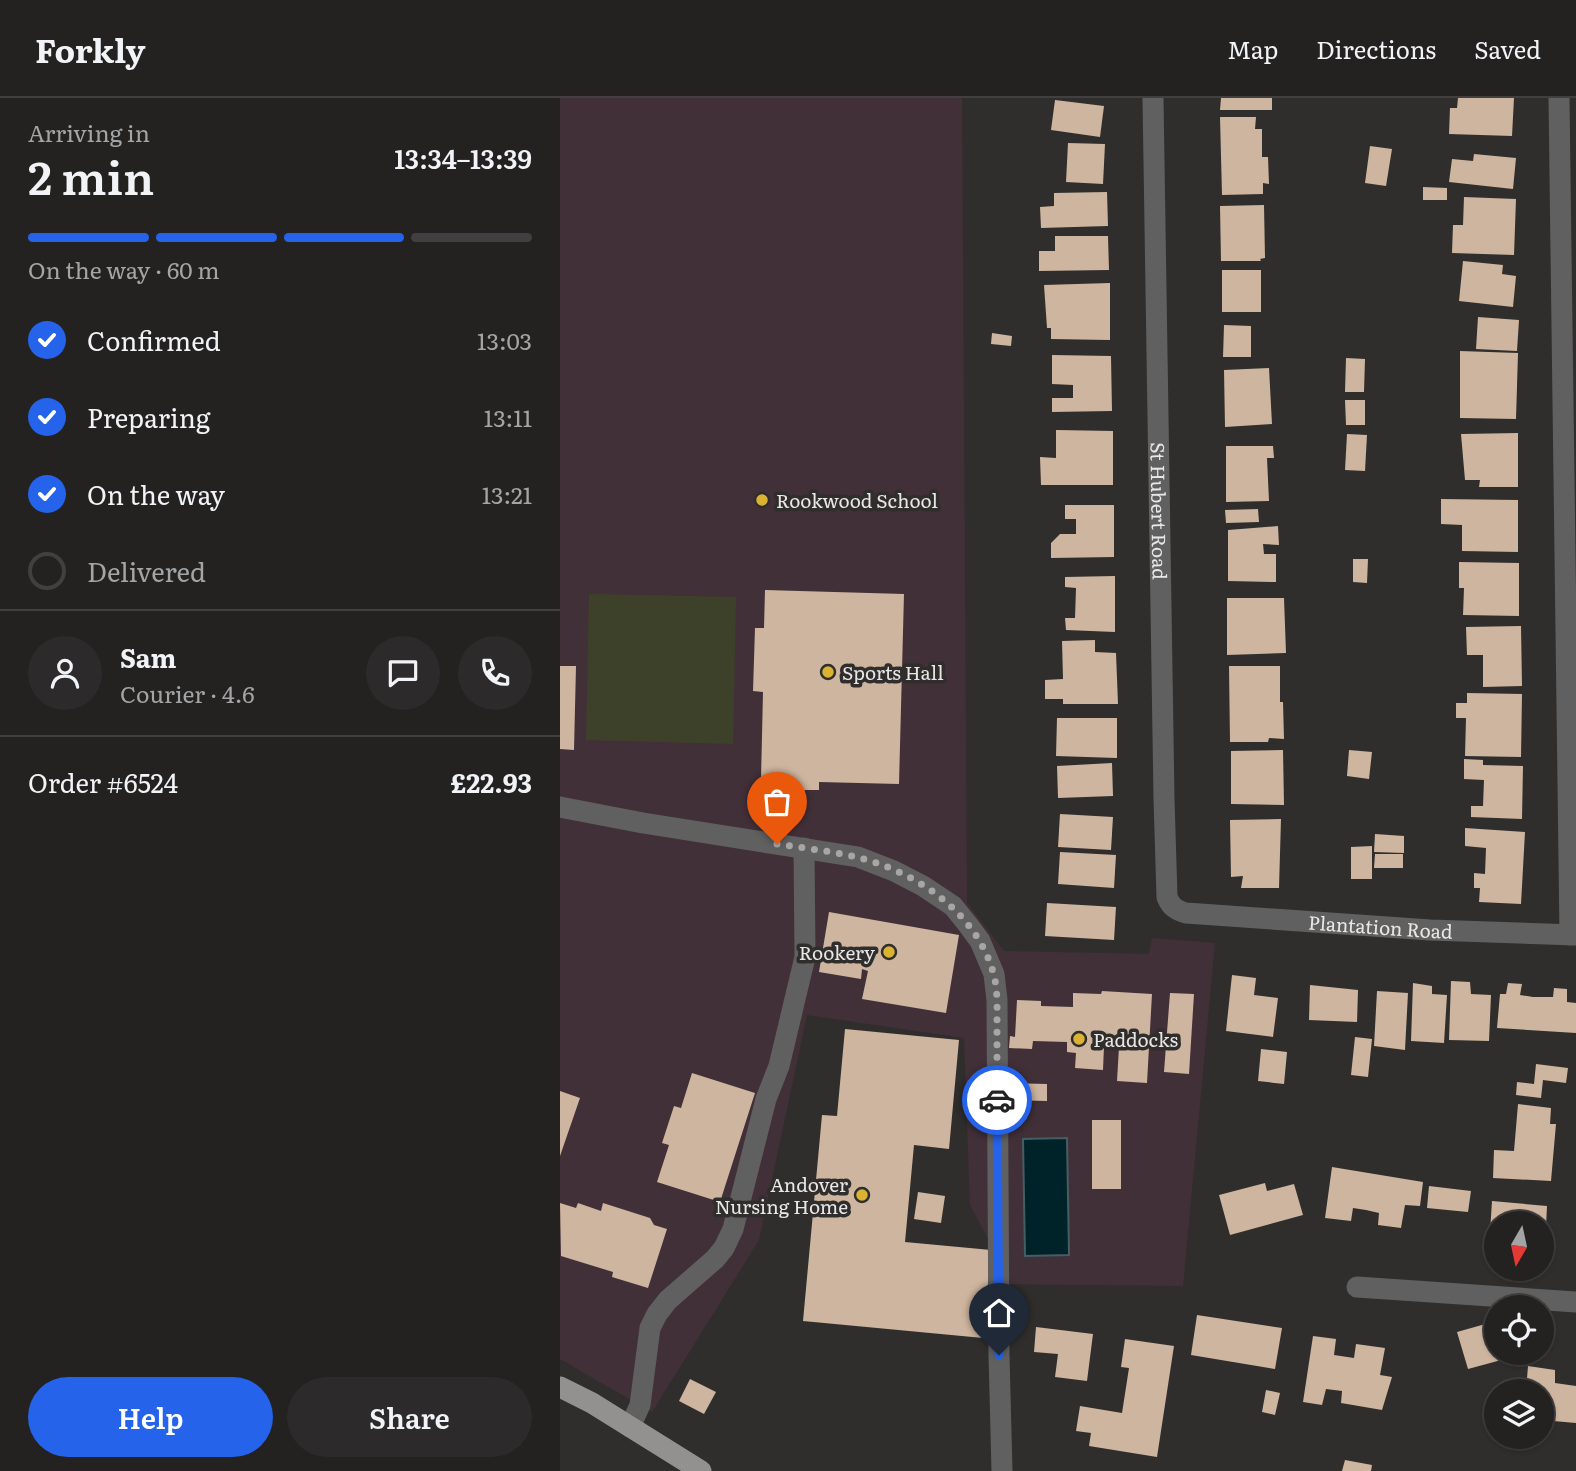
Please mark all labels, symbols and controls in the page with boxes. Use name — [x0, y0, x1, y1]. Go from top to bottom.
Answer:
text: Forkly — [35, 24, 145, 73]
text: Map — [1227, 31, 1278, 66]
text: Directions — [1316, 31, 1436, 66]
text: Saved — [1474, 31, 1541, 66]
text: Arriving in — [28, 115, 150, 149]
text: 13:34–13:39 — [394, 138, 532, 177]
text: 2 min — [28, 141, 154, 209]
text: On the way · 60 m — [28, 252, 220, 286]
text: Confirmed — [87, 320, 221, 359]
icon: check — [28, 321, 66, 359]
text: 13:03 — [477, 323, 532, 357]
text: Preparing — [87, 397, 210, 436]
icon: check — [28, 398, 66, 436]
text: 13:11 — [484, 400, 532, 434]
street label: St Hubert Road — [1144, 442, 1175, 580]
text: On the way — [87, 474, 225, 513]
icon: check — [28, 475, 66, 513]
text: 13:21 — [482, 477, 532, 511]
place label: Rookwood School — [776, 486, 938, 514]
marker: Rookwood School — [754, 492, 770, 508]
text: Delivered — [87, 551, 206, 590]
button: person — [28, 636, 102, 710]
button: chat — [366, 636, 440, 710]
button: phone — [458, 636, 532, 710]
text: Sam — [120, 637, 176, 676]
place label: Sports Hall — [842, 658, 944, 686]
marker: Sports Hall — [820, 664, 836, 680]
text: Courier · 4.6 — [120, 676, 255, 710]
text: Order #6524 — [28, 762, 178, 801]
text: £22.93 — [451, 762, 532, 801]
pin — [747, 772, 807, 844]
icon: bag — [758, 783, 796, 821]
street label: Plantation Road — [1307, 908, 1453, 945]
place label: Rookery — [799, 938, 875, 966]
marker: Rookery — [881, 944, 897, 960]
place label: Paddocks — [1093, 1025, 1178, 1053]
marker: Paddocks — [1071, 1031, 1087, 1047]
courier — [962, 1065, 1032, 1135]
icon: car — [978, 1081, 1016, 1119]
place label: Andover Nursing Home — [715, 1170, 848, 1220]
marker: Andover Nursing Home — [854, 1187, 870, 1203]
north arrow — [1484, 1211, 1554, 1281]
map controls — [1484, 1211, 1554, 1449]
pin — [969, 1283, 1029, 1355]
icon: home — [980, 1294, 1018, 1332]
button: locate — [1484, 1295, 1554, 1365]
button: Help — [28, 1377, 273, 1457]
button: Share — [287, 1377, 532, 1457]
button: layers — [1484, 1379, 1554, 1449]

